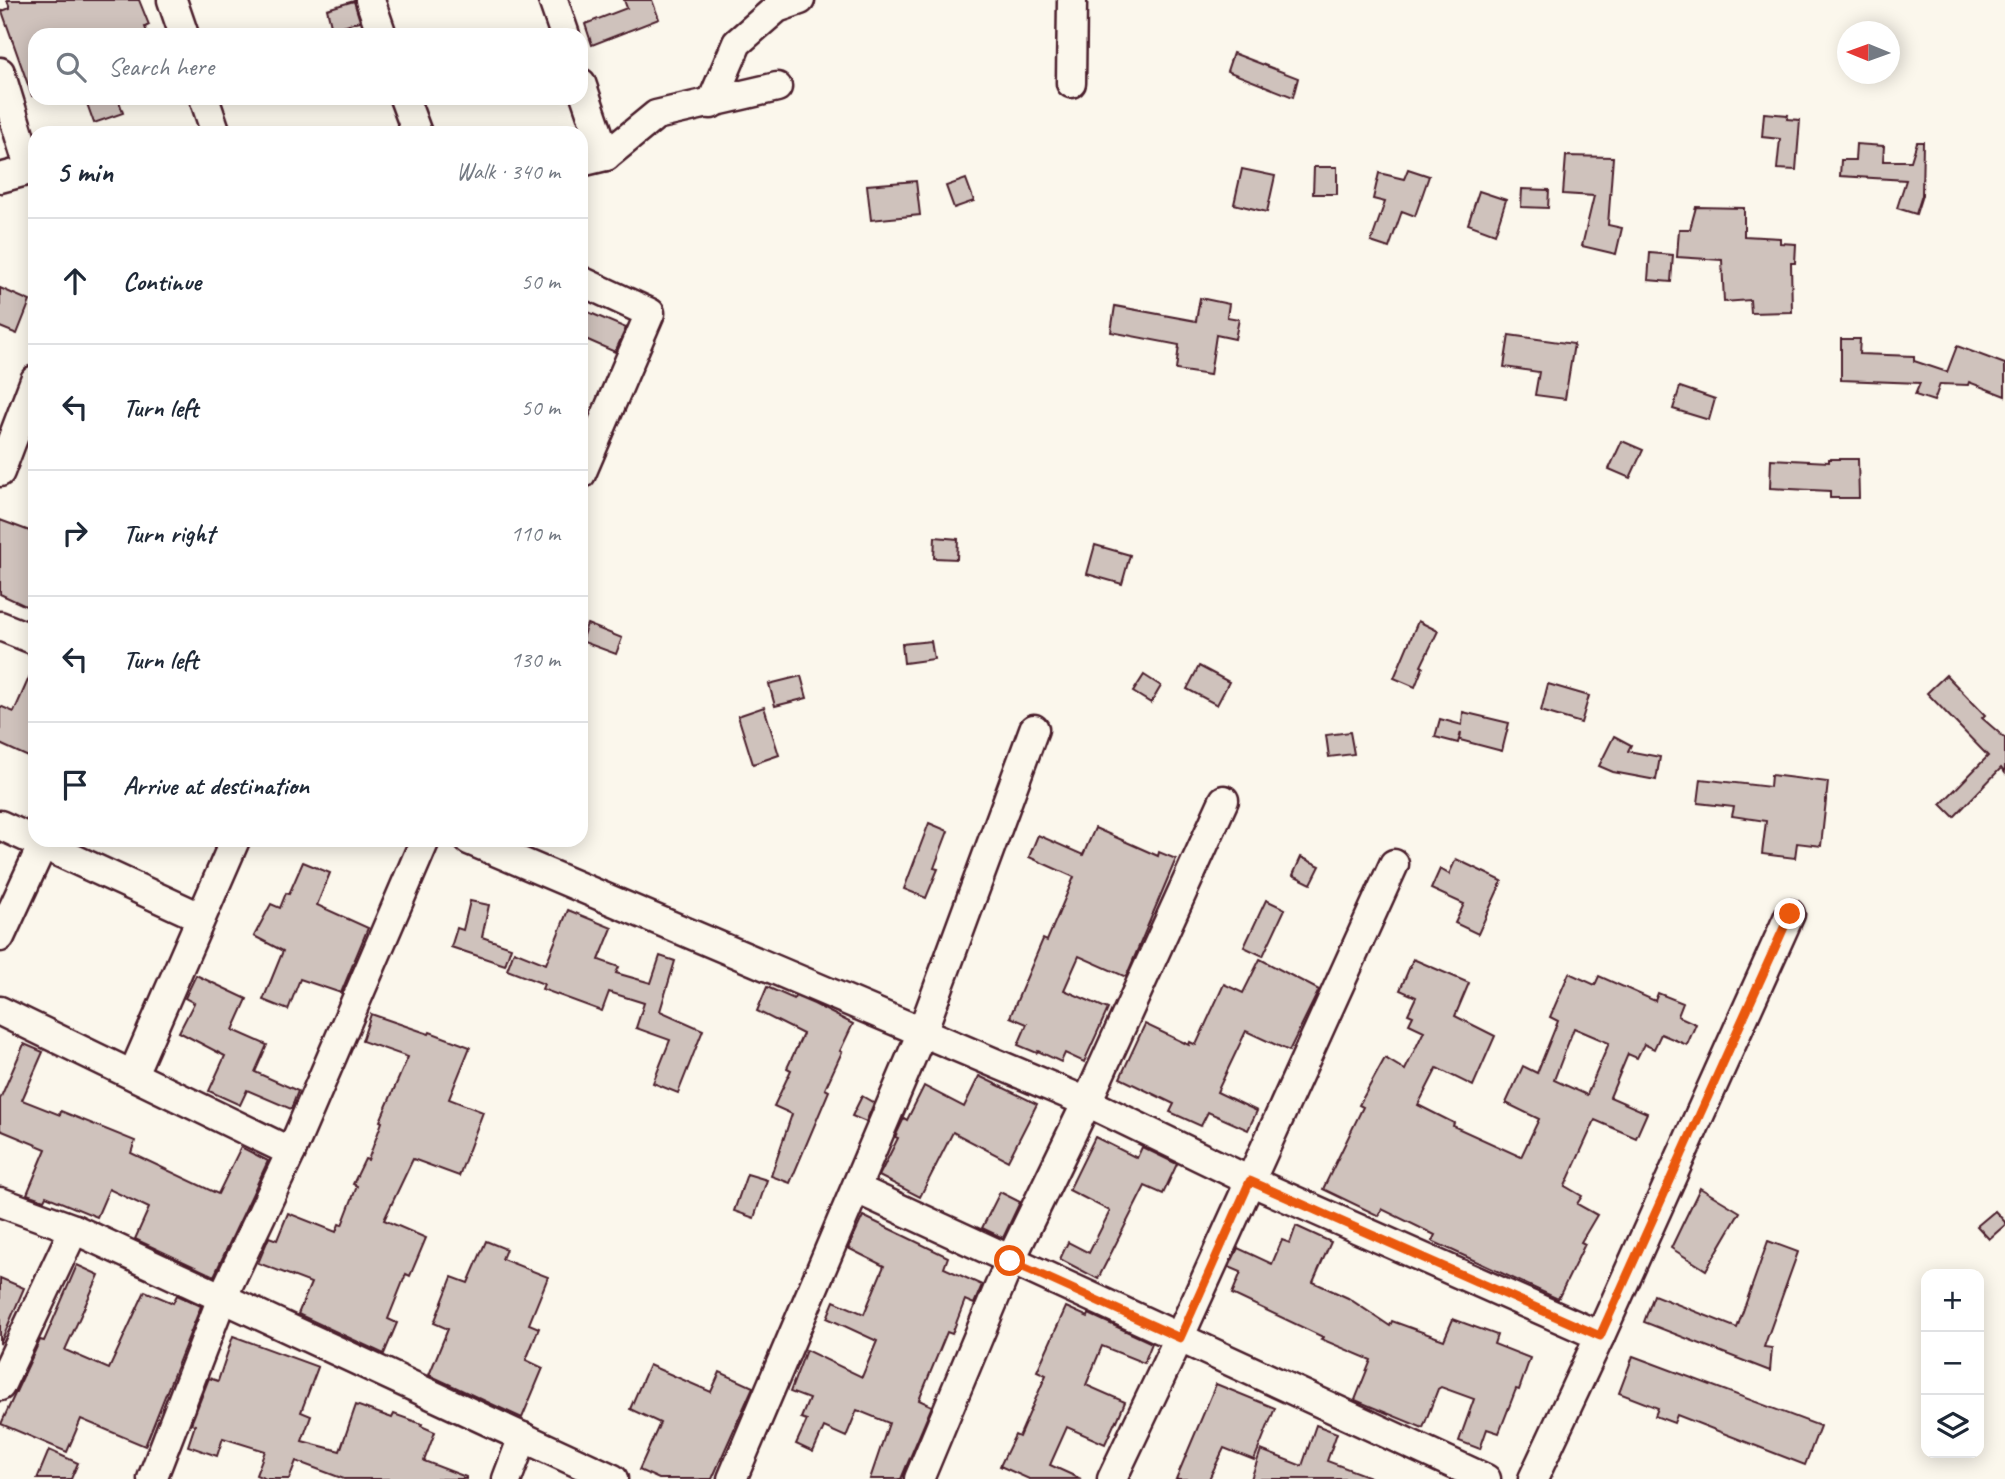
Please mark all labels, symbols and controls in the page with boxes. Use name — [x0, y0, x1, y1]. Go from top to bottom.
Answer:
north arrow — [1837, 21, 1900, 84]
search box — [28, 28, 588, 105]
icon: search — [52, 48, 90, 86]
text: Search here — [108, 50, 214, 83]
text: 5 min — [56, 153, 113, 191]
text: Walk · 340 m — [456, 157, 560, 186]
icon: ahead — [56, 262, 94, 300]
text: Continue — [123, 265, 201, 298]
text: 50 m — [521, 267, 560, 296]
icon: left — [56, 388, 94, 426]
text: Turn left — [123, 391, 198, 424]
text: 50 m — [521, 393, 560, 422]
icon: right — [56, 514, 94, 552]
text: Turn right — [123, 517, 214, 550]
text: 110 m — [511, 519, 560, 548]
icon: left — [56, 640, 94, 678]
text: Turn left — [123, 643, 198, 676]
text: 130 m — [511, 645, 560, 674]
icon: arrive — [56, 766, 94, 804]
text: Arrive at destination — [123, 769, 309, 802]
route end — [1774, 898, 1805, 929]
route start — [994, 1245, 1025, 1276]
map controls — [1921, 1269, 1984, 1458]
button: + — [1921, 1269, 1984, 1332]
button: − — [1921, 1332, 1984, 1395]
button: layers — [1921, 1395, 1984, 1458]

